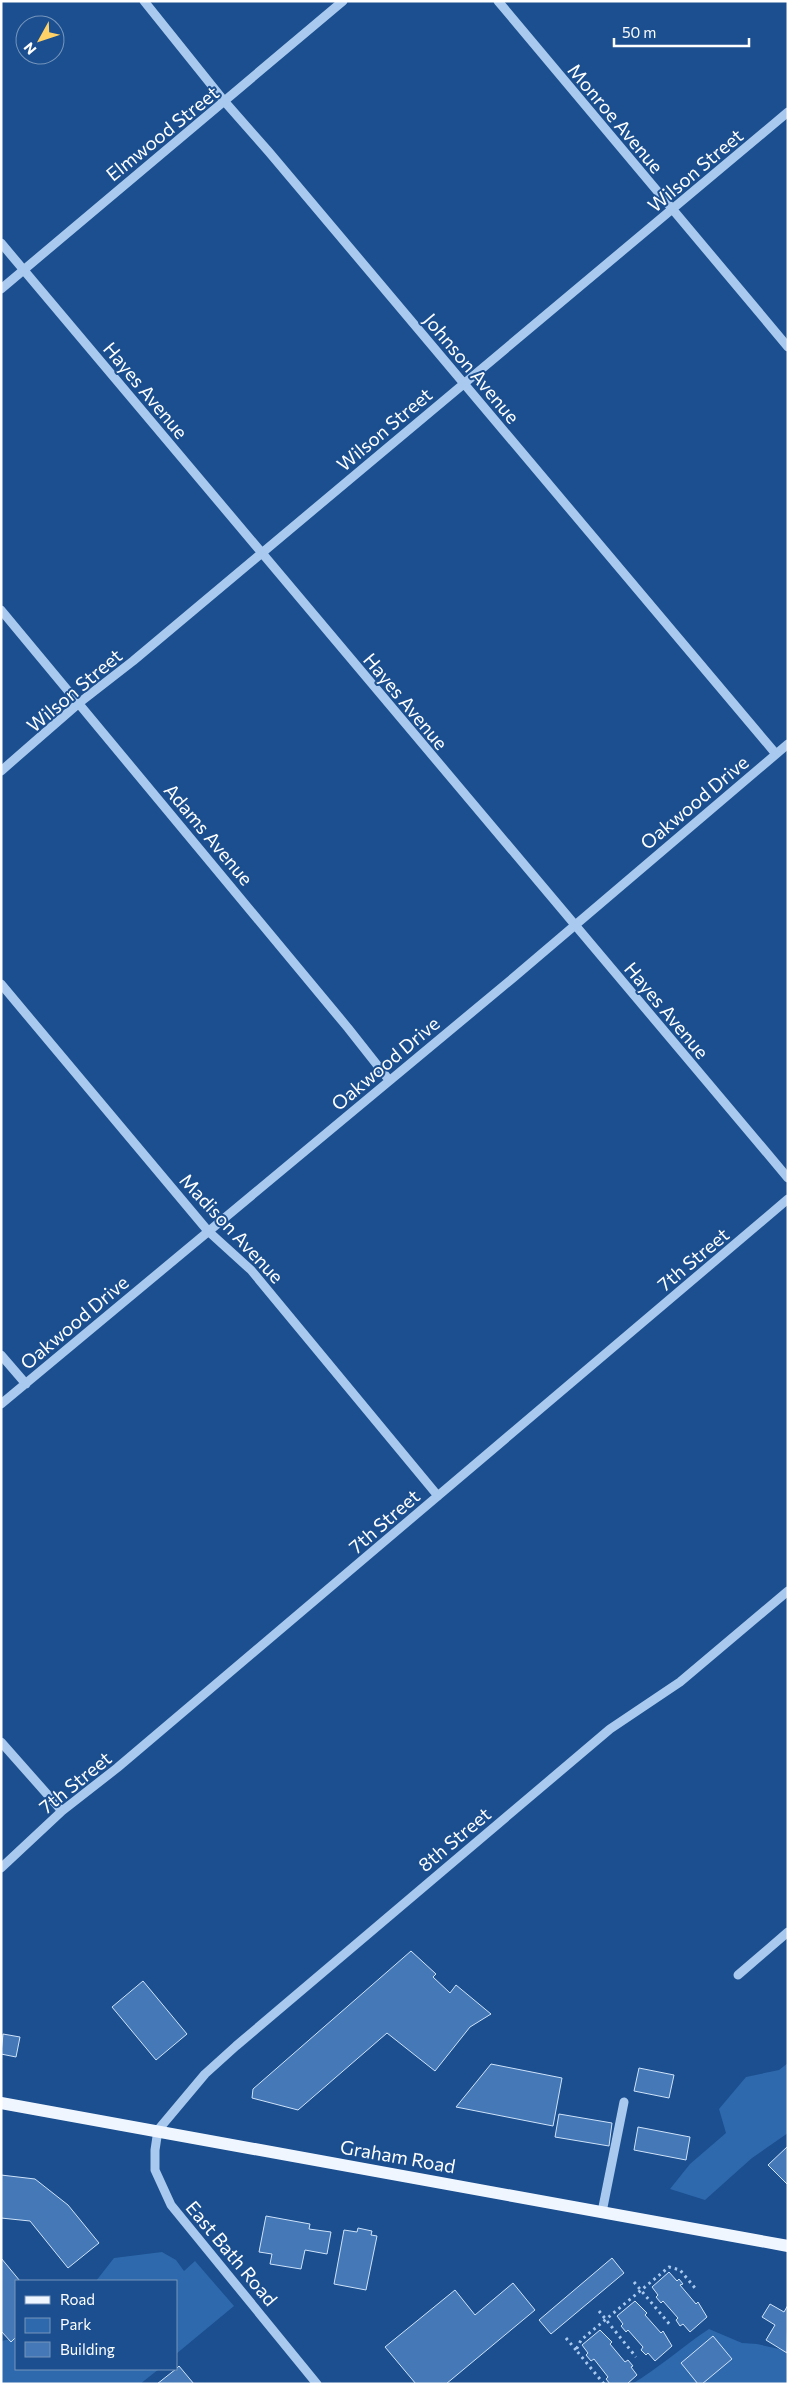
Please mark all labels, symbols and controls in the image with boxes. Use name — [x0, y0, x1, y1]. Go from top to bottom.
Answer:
north arrow — [15, 15, 65, 65]
scale bar — [614, 15, 749, 47]
text: 50 m — [622, 23, 656, 41]
text: N — [20, 39, 40, 58]
street label: Monroe Avenue — [563, 59, 669, 177]
street label: Elmwood Street — [101, 80, 223, 185]
street label: Wilson Street — [643, 123, 747, 217]
street label: Johnson Avenue — [419, 308, 525, 428]
street label: Hayes Avenue — [99, 337, 193, 443]
street label: Wilson Street — [332, 382, 436, 476]
street label: Wilson Street — [22, 643, 126, 737]
street label: Hayes Avenue — [359, 648, 453, 754]
street label: Oakwood Drive — [635, 750, 753, 854]
street label: Adams Avenue — [160, 778, 258, 890]
street label: Hayes Avenue — [620, 957, 714, 1063]
street label: Oakwood Drive — [326, 1011, 444, 1115]
street label: Madison Avenue — [175, 1168, 289, 1288]
street label: 7th Street — [653, 1222, 734, 1295]
street label: Oakwood Drive — [15, 1270, 133, 1374]
street label: 7th Street — [344, 1484, 424, 1558]
street label: 7th Street — [34, 1746, 116, 1818]
street label: 8th Street — [413, 1802, 495, 1876]
street label: Graham Road — [339, 2135, 457, 2177]
street label: East Bath Road — [181, 2196, 283, 2310]
legend — [15, 2280, 178, 2370]
text: Road — [60, 2290, 95, 2308]
text: Park — [60, 2315, 91, 2333]
text: Building — [60, 2340, 115, 2358]

